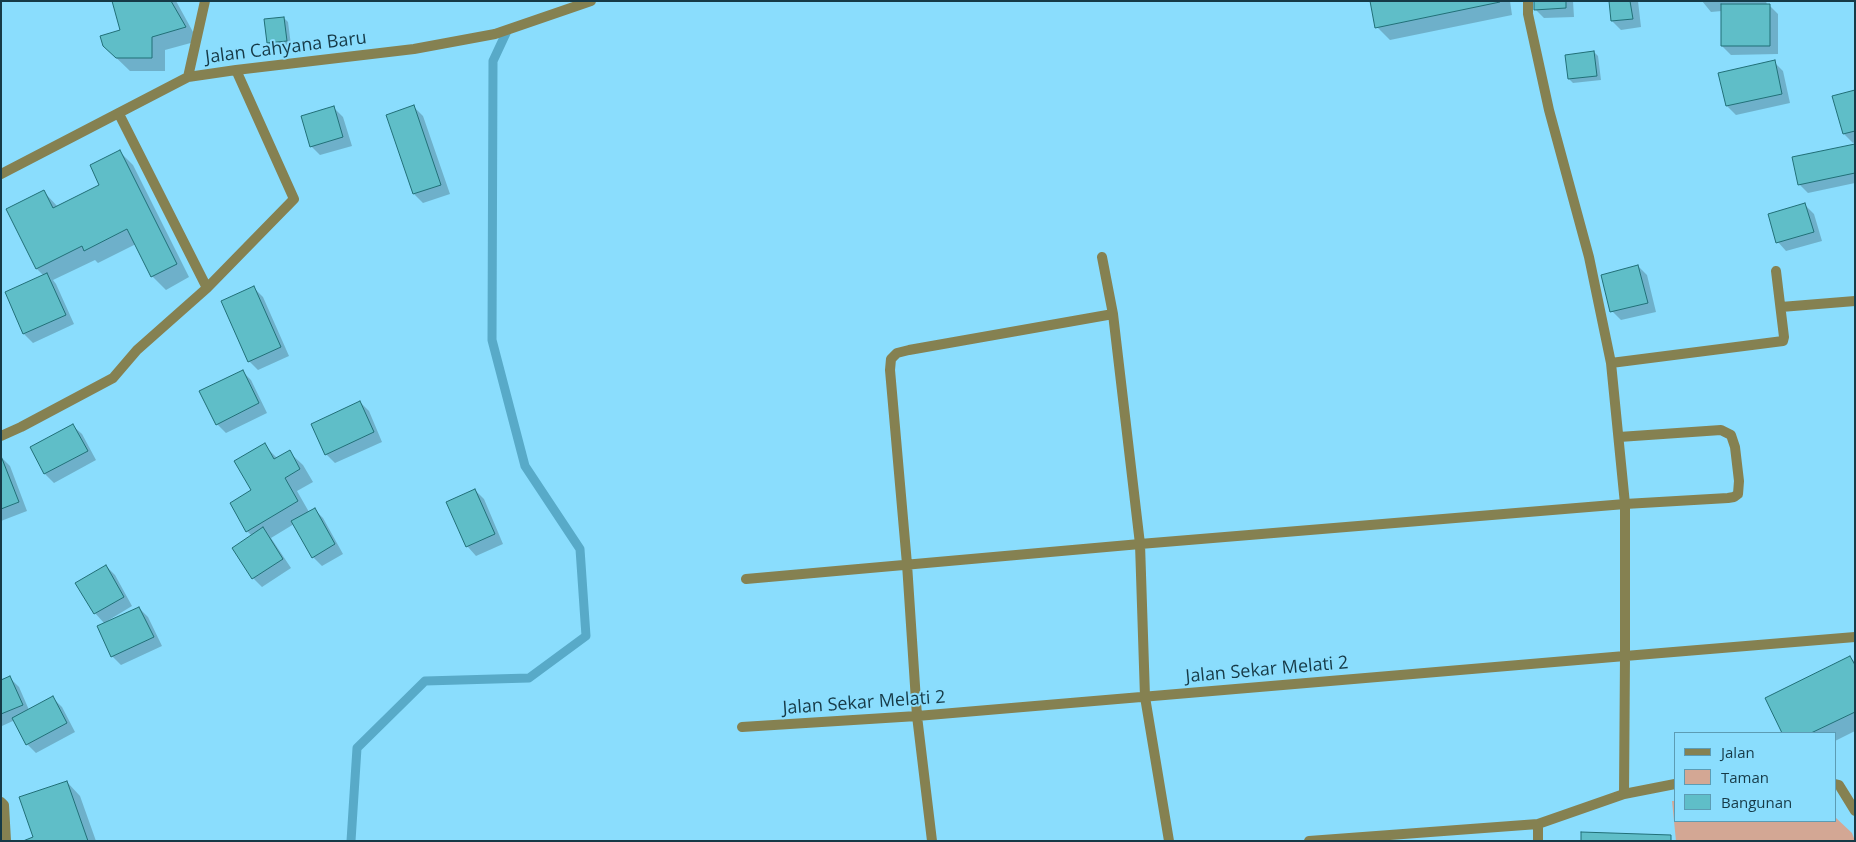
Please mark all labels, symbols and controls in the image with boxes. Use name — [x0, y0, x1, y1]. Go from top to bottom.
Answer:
street label: Jalan Cahyana Baru — [204, 27, 368, 69]
street label: Jalan Sekar Melati 2 — [1185, 652, 1349, 688]
street label: Jalan Sekar Melati 2 — [782, 687, 946, 719]
legend — [1674, 732, 1836, 822]
text: Jalan — [1721, 742, 1755, 762]
text: Taman — [1721, 767, 1769, 787]
text: Bangunan — [1721, 792, 1792, 812]

